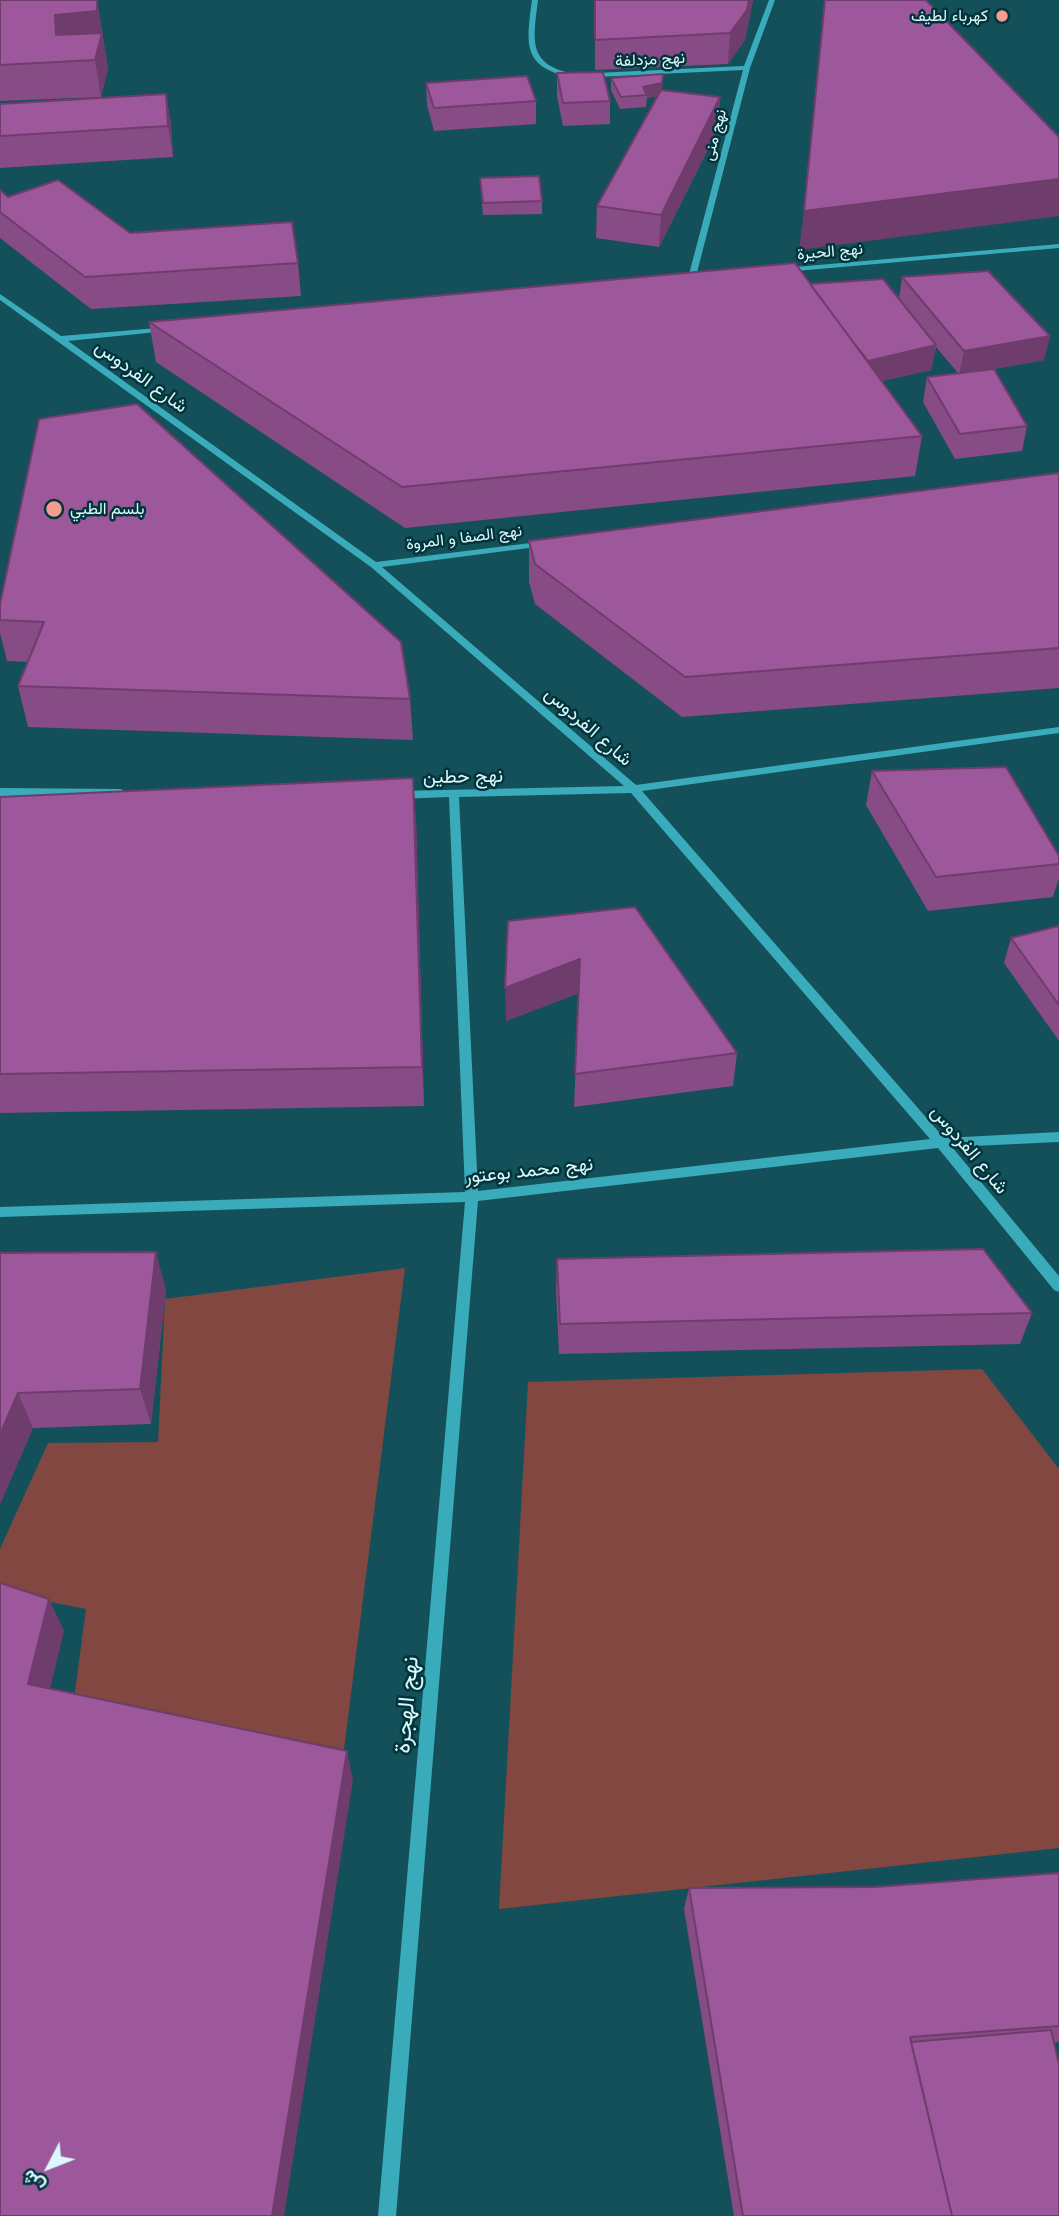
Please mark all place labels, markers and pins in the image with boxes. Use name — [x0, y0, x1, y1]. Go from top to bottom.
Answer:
place label: كهرباء لطيف — [911, 6, 988, 26]
marker: كهرباء لطيف — [994, 8, 1010, 24]
marker: بلسم الطبي — [44, 499, 64, 519]
place label: بلسم الطبي — [70, 499, 145, 519]

